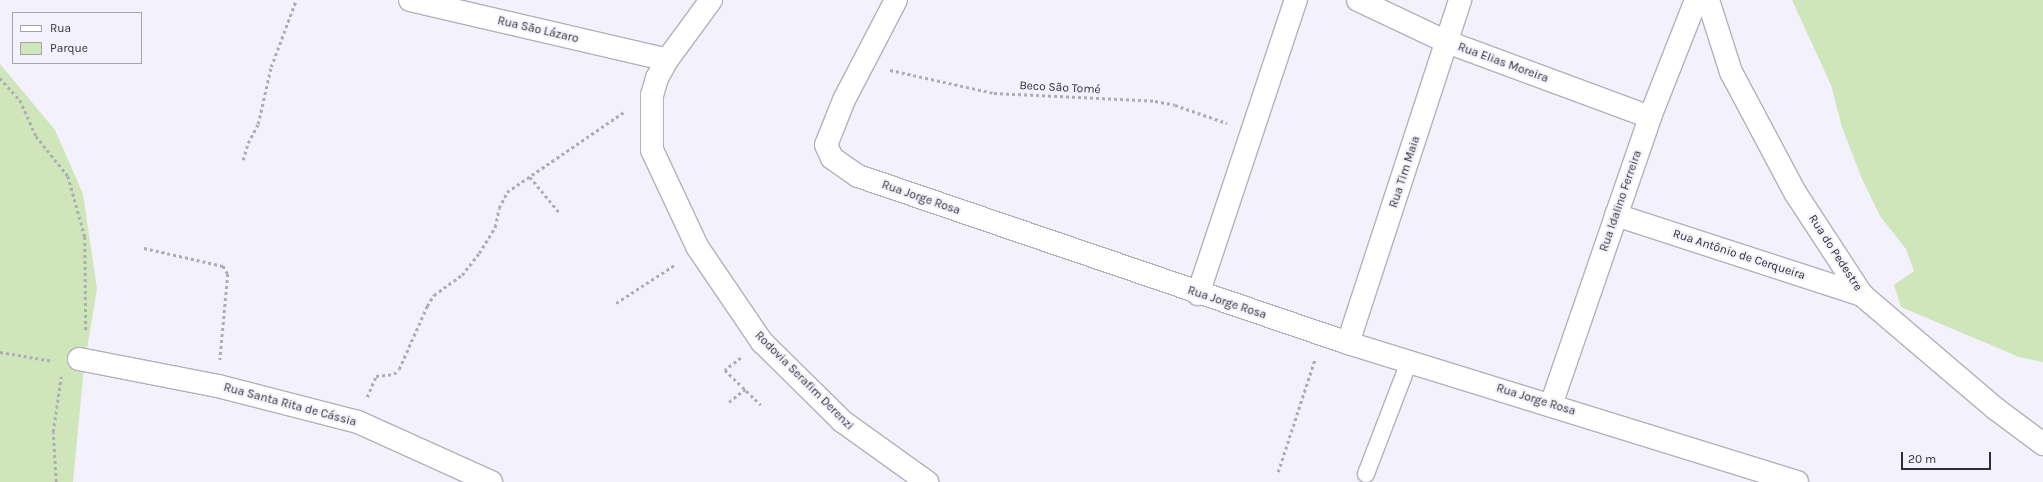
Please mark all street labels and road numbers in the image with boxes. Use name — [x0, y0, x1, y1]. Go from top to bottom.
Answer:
street label: Rua São Lázaro — [496, 14, 580, 46]
street label: Rua Elias Moreira — [1456, 40, 1550, 86]
street label: Beco São Tomé — [1019, 79, 1101, 97]
street label: Rua Tim Maia — [1387, 134, 1423, 210]
street label: Rua Idalino Ferreira — [1597, 148, 1645, 254]
street label: Rua Jorge Rosa — [880, 178, 962, 218]
street label: Rua do Pedestre — [1805, 212, 1865, 294]
street label: Rua Antônio de Cerqueira — [1671, 227, 1807, 283]
street label: Rua Jorge Rosa — [1186, 283, 1268, 323]
street label: Rodovia Serafim Derenzi — [752, 329, 856, 433]
street label: Rua Santa Rita de Cássia — [222, 380, 358, 430]
street label: Rua Jorge Rosa — [1495, 381, 1577, 419]

